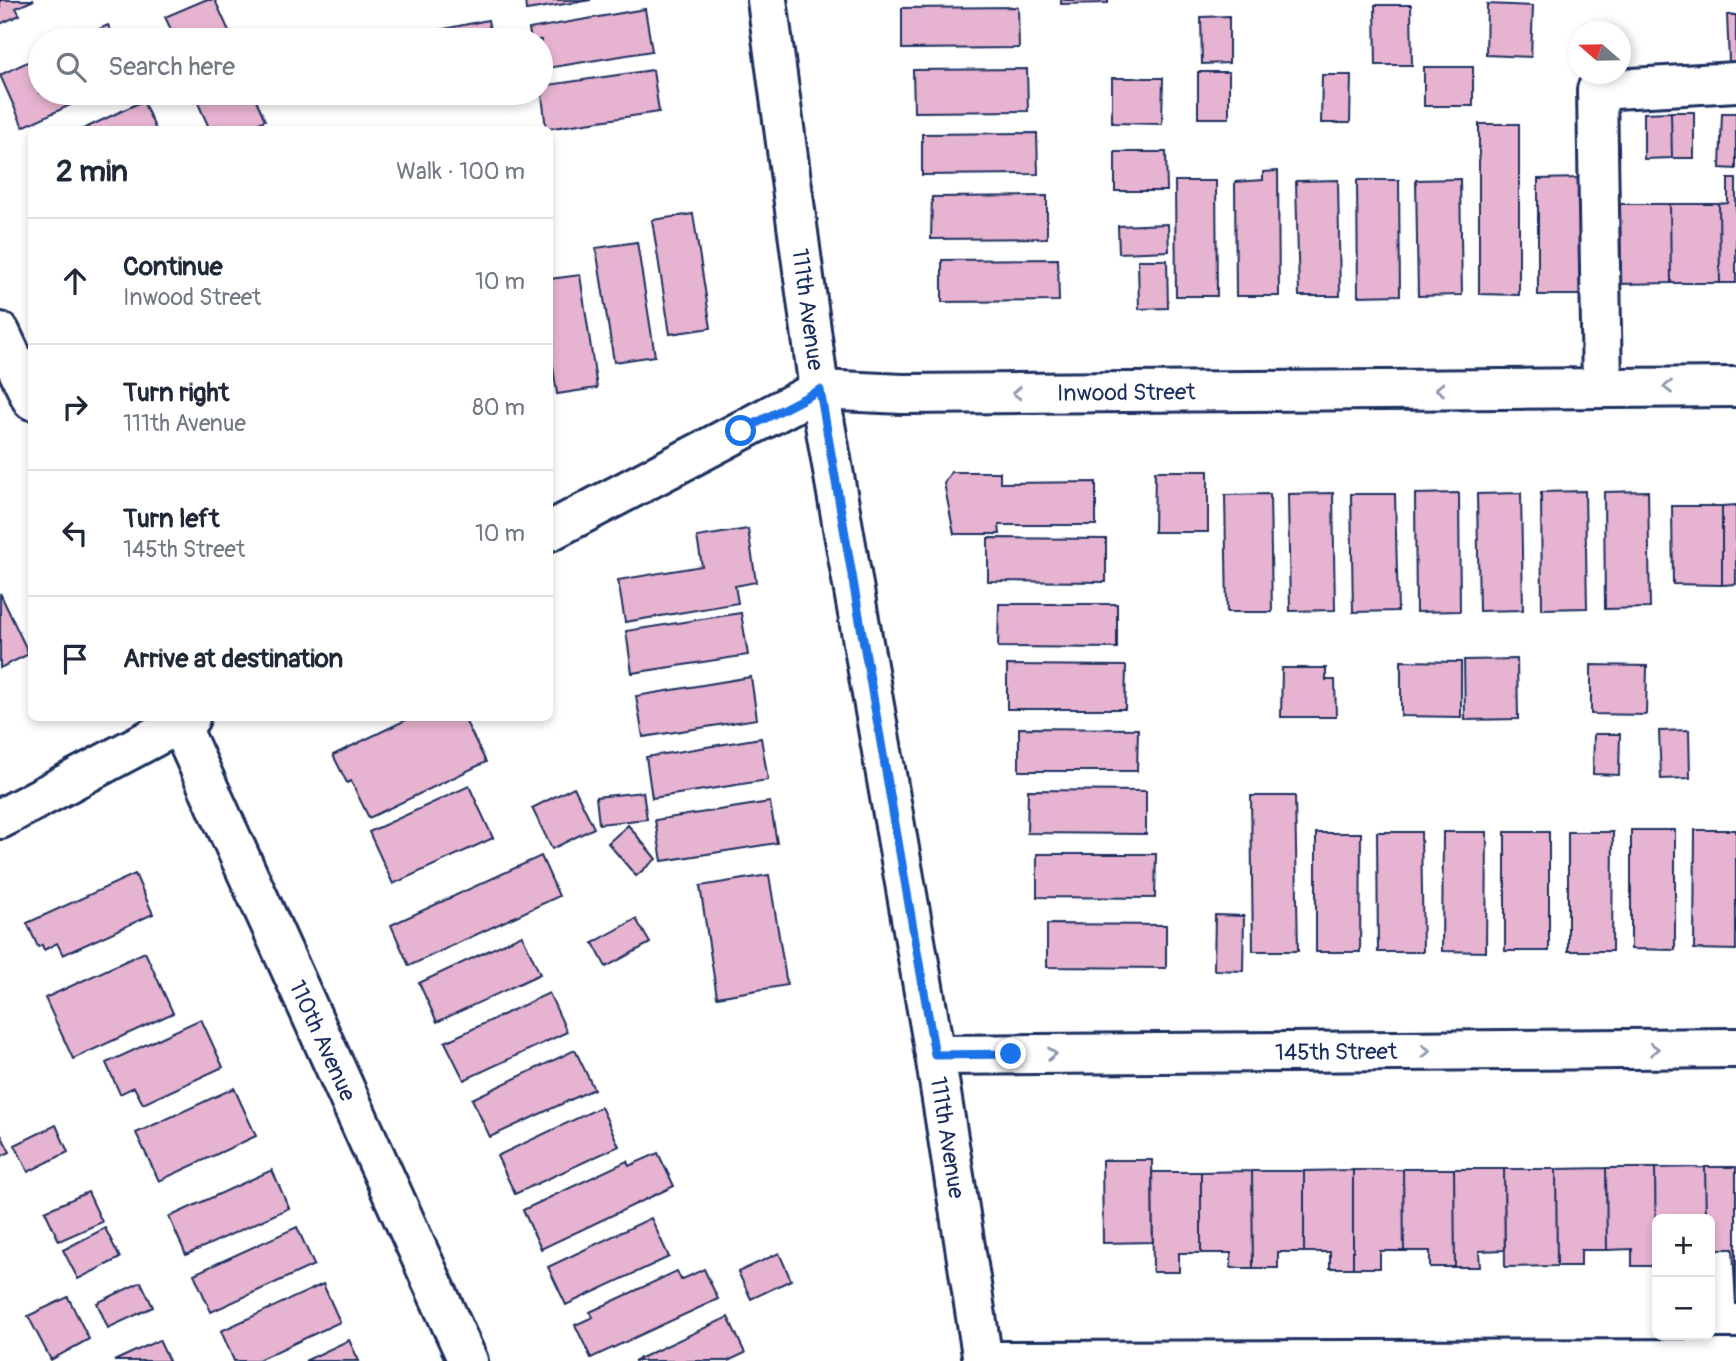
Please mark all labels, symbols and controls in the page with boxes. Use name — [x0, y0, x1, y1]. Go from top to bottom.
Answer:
north arrow — [1568, 21, 1631, 84]
search box — [28, 28, 553, 105]
icon: search — [52, 48, 90, 86]
text: Search here — [108, 51, 235, 83]
text: 2 min — [56, 153, 128, 190]
text: Walk · 100 m — [396, 157, 525, 186]
street label: 111th Avenue — [786, 246, 831, 373]
text: Continue — [123, 251, 223, 283]
icon: ahead — [56, 262, 94, 300]
text: 10 m — [475, 267, 525, 296]
text: Inwood Street — [123, 283, 261, 312]
text: Turn right — [123, 377, 229, 409]
street label: Inwood Street — [1057, 377, 1196, 407]
one-way arrow — [1662, 379, 1673, 395]
one-way arrow — [1435, 381, 1445, 397]
one-way arrow — [1011, 385, 1022, 401]
icon: right — [56, 388, 94, 426]
text: 80 m — [472, 393, 525, 422]
text: 111th Avenue — [123, 409, 246, 438]
route start — [725, 415, 756, 446]
text: Turn left — [123, 503, 219, 535]
icon: left — [56, 514, 94, 552]
text: 10 m — [475, 519, 525, 548]
text: 145th Street — [123, 535, 245, 564]
icon: arrive — [56, 640, 94, 678]
text: Arrive at destination — [123, 643, 343, 675]
street label: 110th Avenue — [283, 976, 363, 1106]
street label: 145th Street — [1275, 1036, 1398, 1067]
route end — [995, 1038, 1026, 1069]
one-way arrow — [1649, 1041, 1660, 1056]
one-way arrow — [1421, 1043, 1432, 1058]
one-way arrow — [1047, 1046, 1058, 1062]
street label: 111th Avenue — [924, 1075, 972, 1201]
map controls — [1652, 1214, 1715, 1340]
button: + — [1652, 1214, 1715, 1277]
button: − — [1652, 1277, 1715, 1340]

